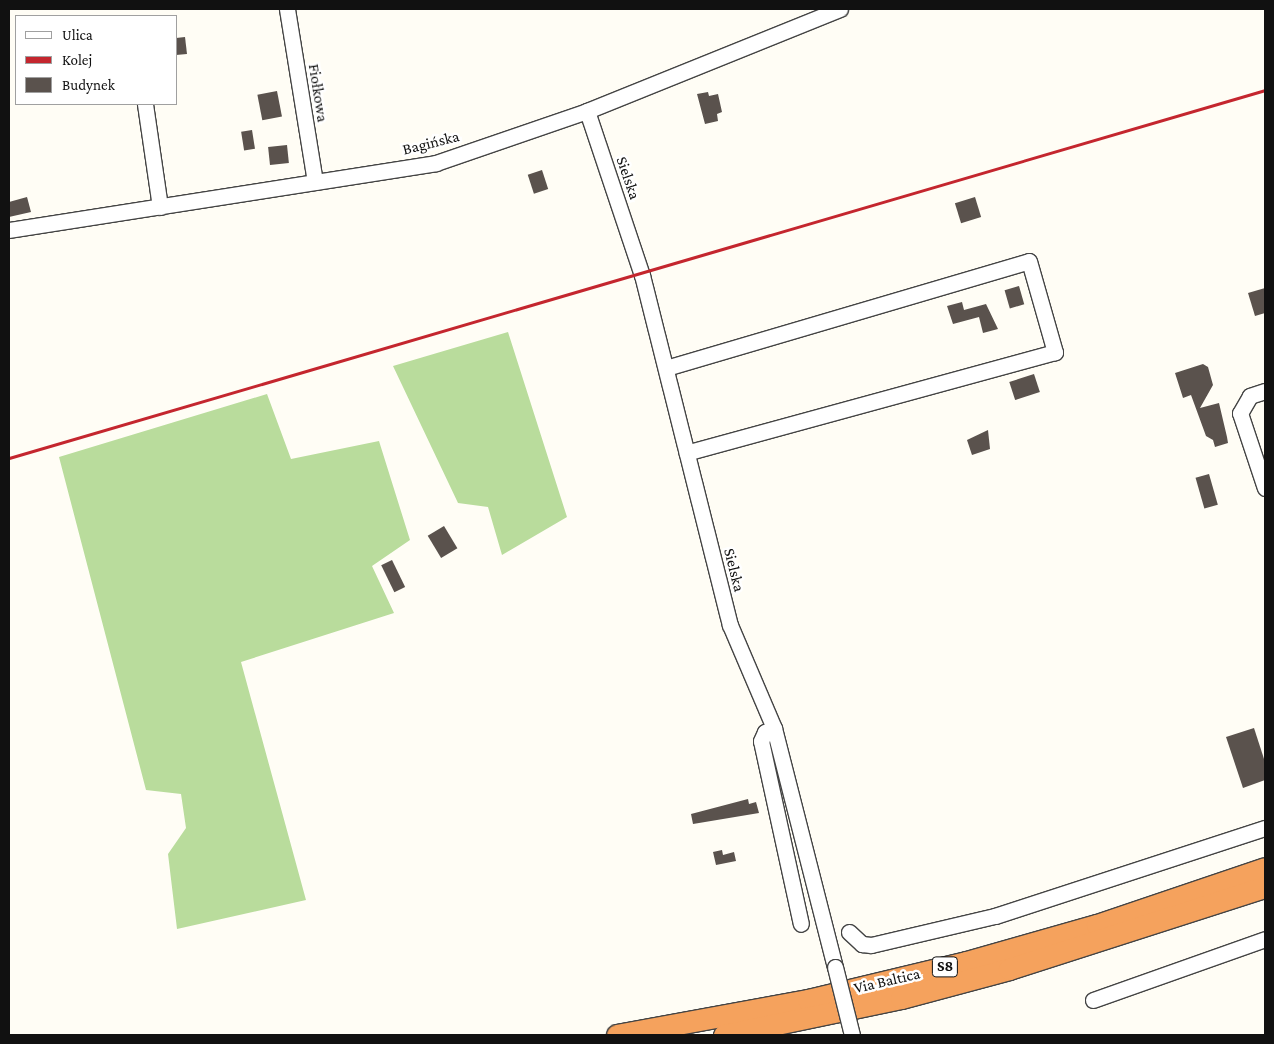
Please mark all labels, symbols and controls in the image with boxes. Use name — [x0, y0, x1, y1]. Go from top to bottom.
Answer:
legend — [15, 15, 178, 105]
text: Ulica — [62, 27, 93, 43]
text: Kolej — [62, 52, 92, 68]
street label: Fiołkowa — [304, 63, 332, 123]
text: Budynek — [62, 77, 115, 93]
street label: Bagińska — [401, 127, 461, 159]
street label: Sielska — [612, 154, 644, 202]
street label: Sielska — [719, 546, 749, 594]
road number: S8 — [931, 954, 959, 980]
street label: Via Baltica — [852, 964, 922, 998]

